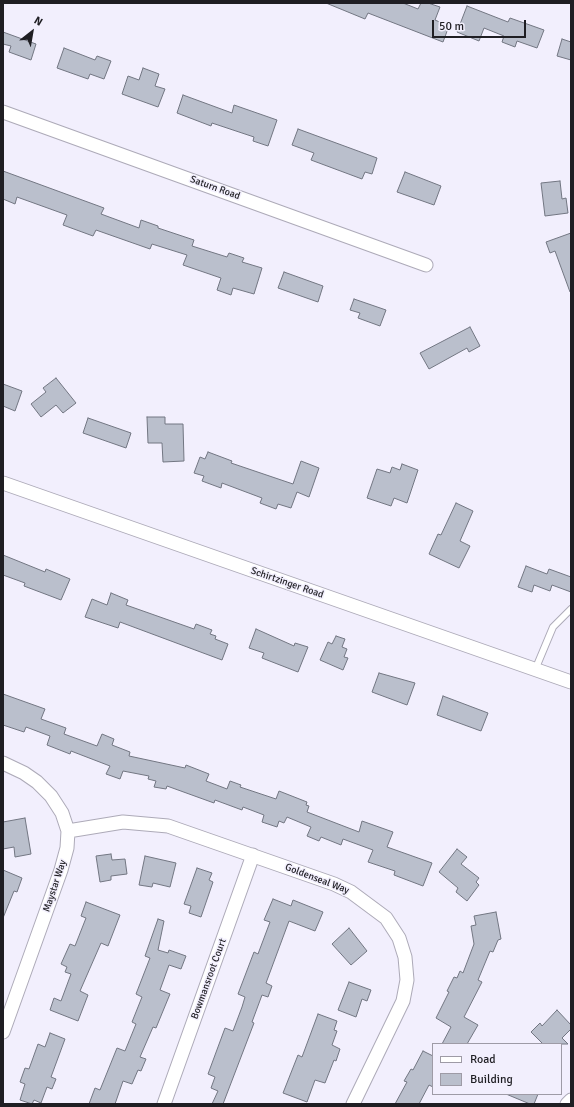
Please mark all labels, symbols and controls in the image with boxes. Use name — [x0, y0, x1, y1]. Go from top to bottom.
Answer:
north arrow — [12, 12, 52, 52]
scale bar — [434, 12, 528, 38]
text: N — [32, 14, 45, 29]
text: 50 m — [439, 19, 464, 34]
street label: Saturn Road — [188, 173, 242, 203]
street label: Schirtzinger Road — [249, 565, 325, 601]
street label: Maystar Way — [41, 858, 69, 914]
street label: Goldenseal Way — [283, 861, 351, 897]
street label: Bowmansroot Court — [189, 937, 229, 1021]
legend — [432, 1043, 562, 1095]
text: Road — [470, 1052, 496, 1067]
text: Building — [470, 1072, 513, 1087]

